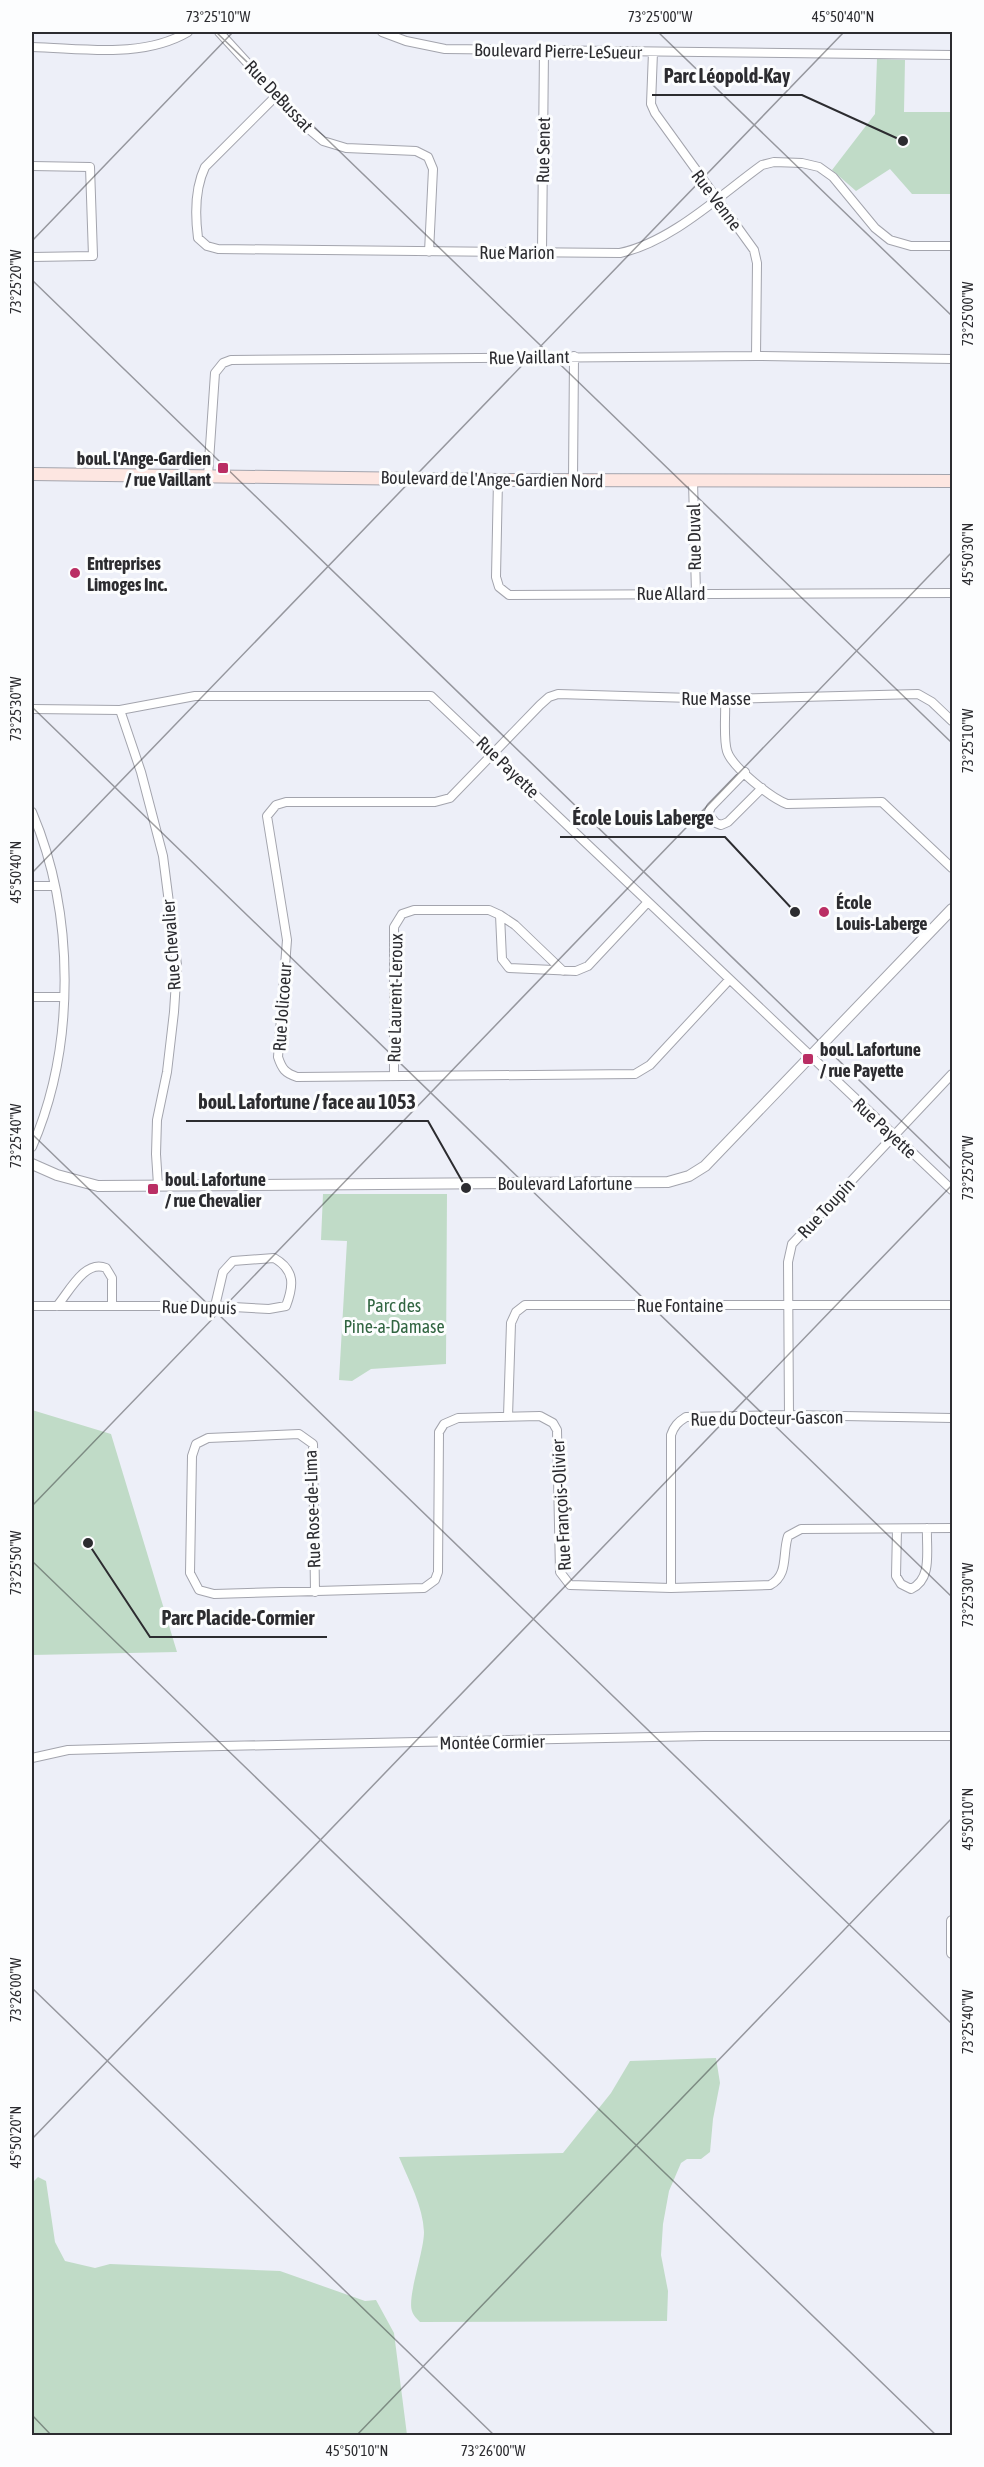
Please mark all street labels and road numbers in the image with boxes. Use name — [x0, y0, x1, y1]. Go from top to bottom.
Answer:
street label: Boulevard Pierre-LeSueur — [474, 39, 643, 63]
street label: Rue DeBussat — [241, 56, 317, 136]
street label: Rue Senet — [532, 117, 554, 183]
street label: Rue Venne — [687, 166, 747, 234]
street label: Rue Marion — [479, 242, 555, 263]
street label: Rue Vaillant — [488, 346, 570, 368]
street label: Boulevard de l'Ange-Gardien Nord — [380, 467, 604, 491]
street label: Rue Duval — [683, 503, 705, 571]
street label: Rue Allard — [637, 583, 705, 604]
street label: Rue Masse — [681, 688, 751, 709]
street label: Rue Payette — [472, 732, 544, 802]
street label: Rue Chevalier — [157, 898, 185, 991]
street label: Rue Laurent-Leroux — [383, 933, 407, 1063]
street label: Rue Jolicoeur — [268, 961, 296, 1052]
street label: Rue Payette — [849, 1093, 921, 1163]
street label: Boulevard Lafortune — [498, 1173, 632, 1194]
street label: Rue Toupin — [793, 1174, 859, 1242]
street label: Rue Fontaine — [636, 1295, 724, 1316]
street label: Rue Dupuis — [161, 1296, 237, 1318]
street label: Rue du Docteur-Gascon — [690, 1406, 844, 1430]
street label: Rue François-Olivier — [547, 1438, 575, 1571]
street label: Rue Rose-de-Lima — [299, 1449, 325, 1569]
street label: Montée Cormier — [439, 1731, 546, 1753]

